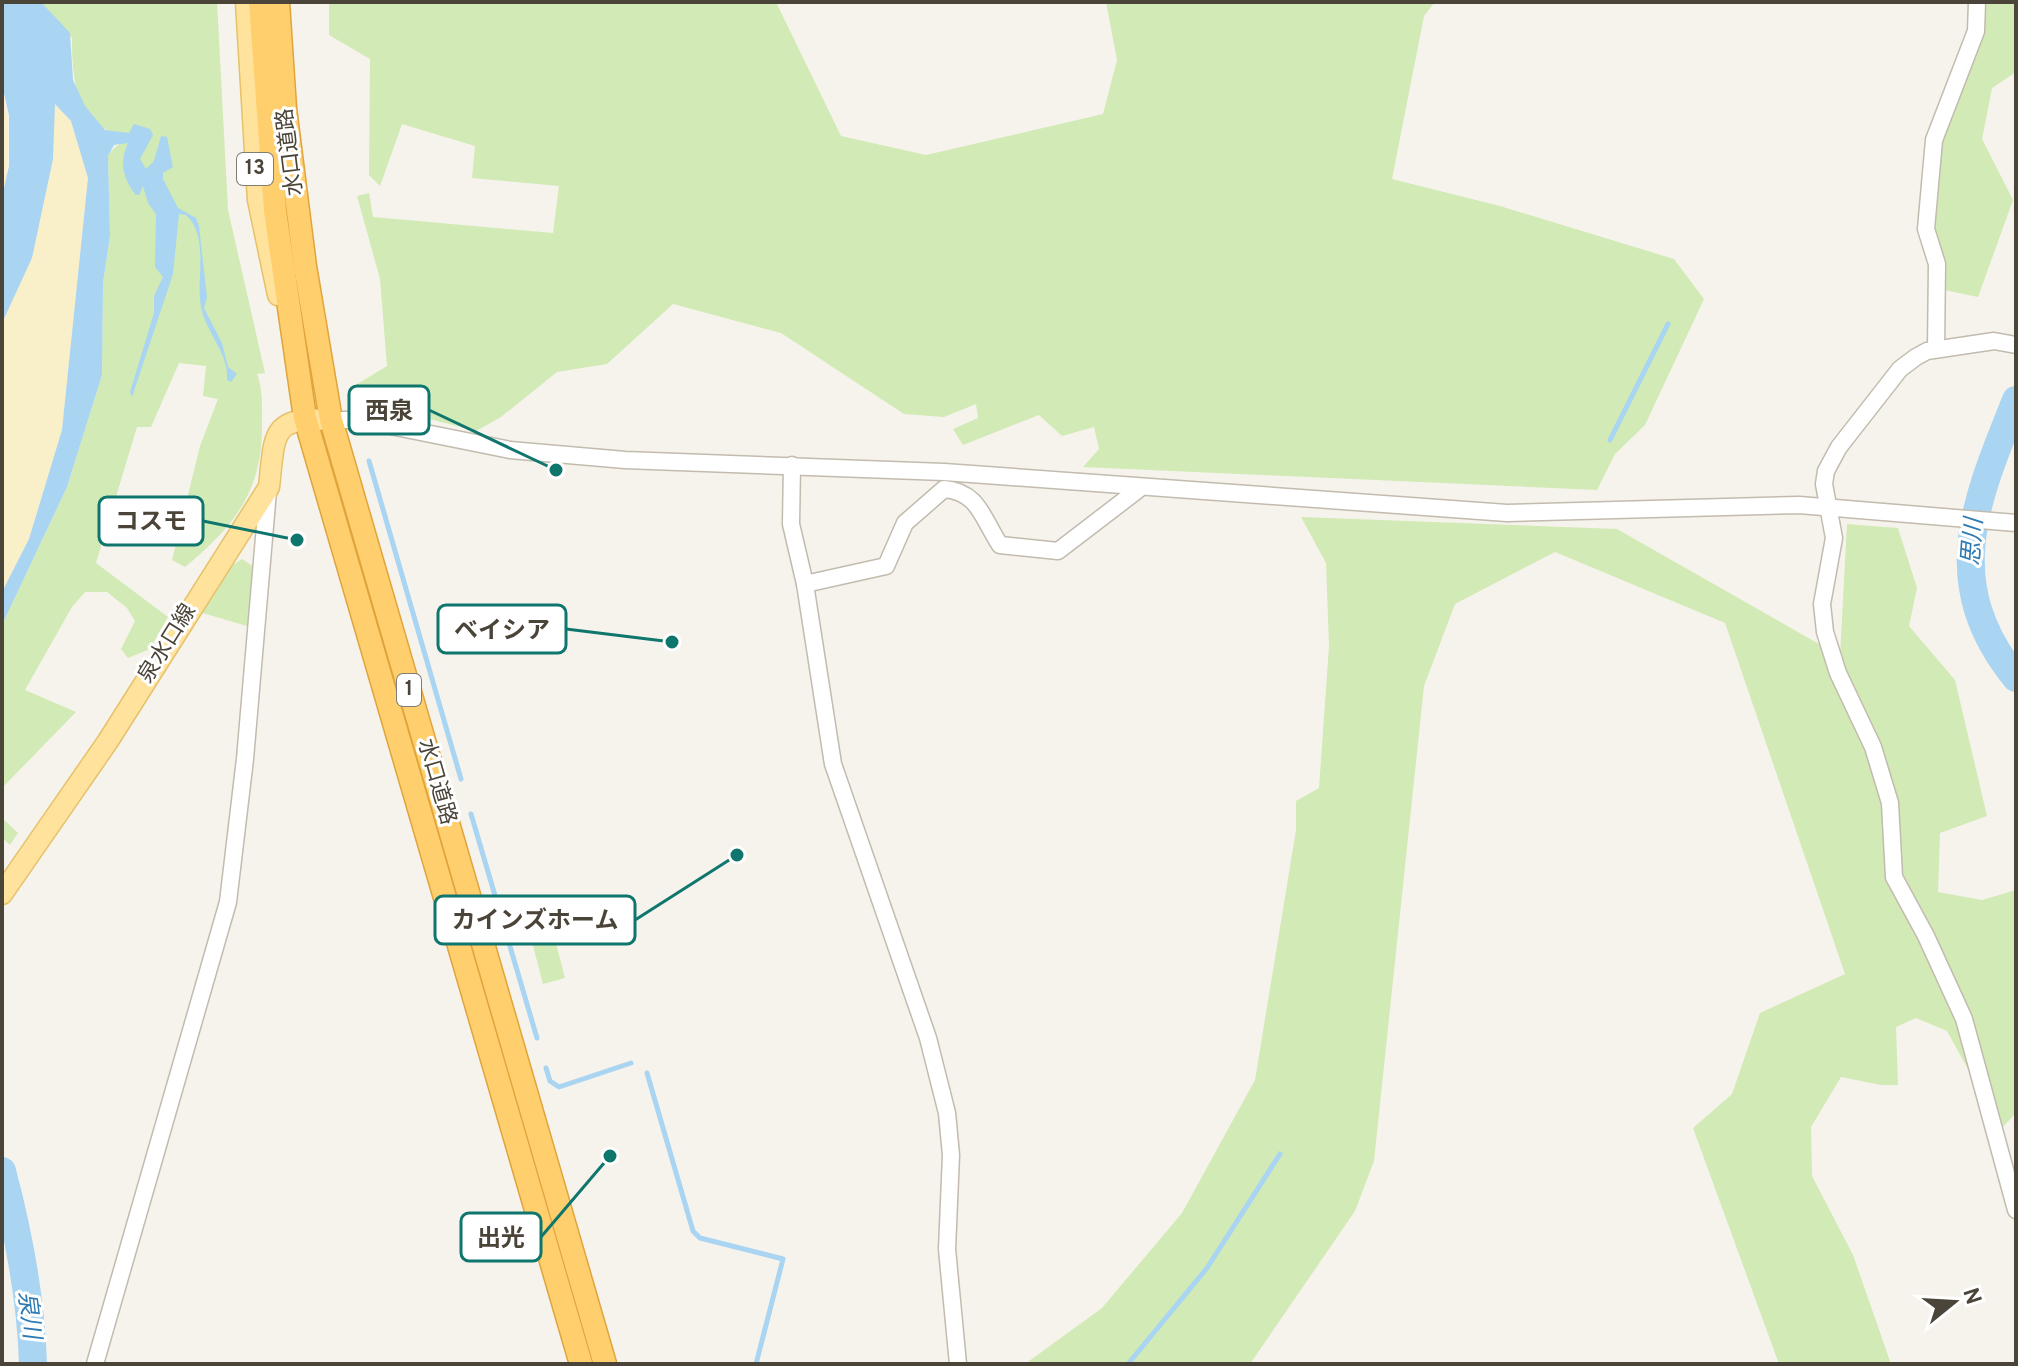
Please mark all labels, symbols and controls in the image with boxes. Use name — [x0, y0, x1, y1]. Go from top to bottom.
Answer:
street label: 水口道路 — [272, 107, 310, 197]
road number: 13 — [237, 153, 273, 185]
callout: 西泉 — [349, 386, 429, 434]
text: 西泉 — [365, 398, 413, 428]
callout: コスモ — [99, 497, 203, 545]
text: コスモ — [115, 508, 187, 538]
water label: 思川 — [1957, 514, 1991, 567]
street label: 泉水口線 — [133, 600, 203, 688]
callout: ベイシア — [438, 605, 566, 653]
text: ベイシア — [454, 617, 550, 647]
road number: 1 — [397, 674, 421, 706]
street label: 水口道路 — [411, 736, 461, 828]
callout: カインズホーム — [435, 896, 635, 944]
text: カインズホーム — [452, 907, 618, 937]
callout: 出光 — [461, 1213, 541, 1261]
text: 出光 — [477, 1225, 525, 1255]
north arrow — [1914, 1262, 1994, 1342]
text: N — [1955, 1285, 1986, 1308]
water label: 泉川 — [10, 1289, 46, 1344]

